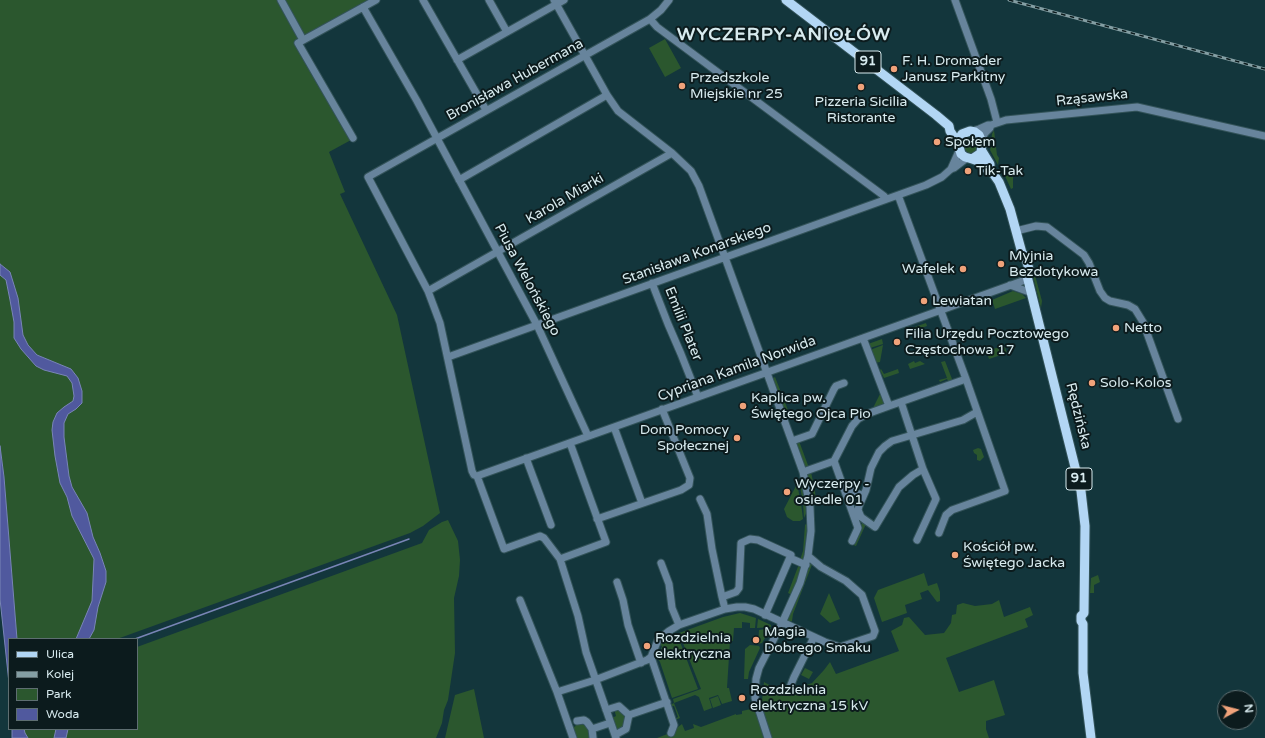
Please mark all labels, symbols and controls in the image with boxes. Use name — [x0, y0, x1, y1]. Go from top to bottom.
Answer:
district label: WYCZERPY-ANIOŁÓW — [677, 24, 891, 46]
street label: Bronisława Hubermana — [444, 35, 586, 125]
road number: 91 — [855, 51, 881, 73]
place label: F. H. Dromader Janusz Parkitny — [902, 53, 1005, 86]
marker: F. H. Dromader Janusz Parkitny — [889, 64, 899, 74]
place label: Przedszkole Miejskie nr 25 — [690, 70, 783, 102]
marker: Przedszkole Miejskie nr 25 — [677, 81, 687, 91]
marker: Pizzeria Sicilia Ristorante — [856, 82, 866, 92]
street label: Rząsawska — [1055, 86, 1129, 110]
place label: Pizzeria Sicilia Ristorante — [815, 94, 907, 126]
place label: Społem — [945, 134, 995, 150]
marker: Społem — [932, 137, 942, 147]
place label: Tik-Tak — [976, 163, 1023, 179]
marker: Tik-Tak — [963, 166, 973, 176]
street label: Karola Miarki — [523, 170, 607, 228]
street label: Stanisława Konarskiego — [620, 219, 774, 289]
street label: Piusa Welońskiego — [490, 221, 564, 339]
place label: Myjnia Bezdotykowa — [1009, 248, 1098, 280]
marker: Myjnia Bezdotykowa — [996, 259, 1006, 269]
place label: Wafelek — [902, 261, 955, 277]
marker: Wafelek — [958, 264, 968, 274]
street label: Emilii Plater — [661, 285, 705, 363]
place label: Lewiatan — [932, 293, 992, 309]
marker: Lewiatan — [919, 296, 929, 306]
place label: Netto — [1124, 320, 1162, 336]
marker: Netto — [1111, 323, 1121, 333]
place label: Filia Urzędu Pocztowego Częstochowa 17 — [905, 326, 1069, 358]
street label: Cypriana Kamila Norwida — [656, 333, 818, 405]
marker: Filia Urzędu Pocztowego Częstochowa 17 — [892, 337, 902, 347]
place label: Solo-Kolos — [1100, 375, 1171, 391]
marker: Solo-Kolos — [1087, 378, 1097, 388]
street label: Rędzińska — [1062, 381, 1094, 451]
place label: Kaplica pw. Świętego Ojca Pio — [751, 390, 871, 422]
marker: Kaplica pw. Świętego Ojca Pio — [738, 401, 748, 411]
place label: Dom Pomocy Społecznej — [640, 422, 729, 454]
marker: Dom Pomocy Społecznej — [732, 433, 742, 443]
road number: 91 — [1066, 468, 1092, 490]
place label: Wyczerpy - osiedle 01 — [795, 476, 870, 508]
marker: Wyczerpy - osiedle 01 — [782, 487, 792, 497]
place label: Kościół pw. Świętego Jacka — [963, 539, 1065, 572]
marker: Kościół pw. Świętego Jacka — [950, 550, 960, 560]
place label: Magia Dobrego Smaku — [764, 624, 871, 656]
place label: Rozdzielnia elektryczna — [655, 630, 731, 662]
marker: Magia Dobrego Smaku — [751, 635, 761, 645]
legend — [8, 638, 138, 730]
marker: Rozdzielnia elektryczna — [642, 641, 652, 651]
text: Ulica — [46, 647, 74, 661]
text: Kolej — [46, 667, 74, 681]
place label: Rozdzielnia elektryczna 15 kV — [750, 682, 868, 714]
text: Park — [46, 687, 72, 701]
north arrow — [1217, 690, 1257, 730]
marker: Rozdzielnia elektryczna 15 kV — [737, 693, 747, 703]
text: N — [1241, 703, 1255, 714]
text: Woda — [46, 707, 79, 721]

